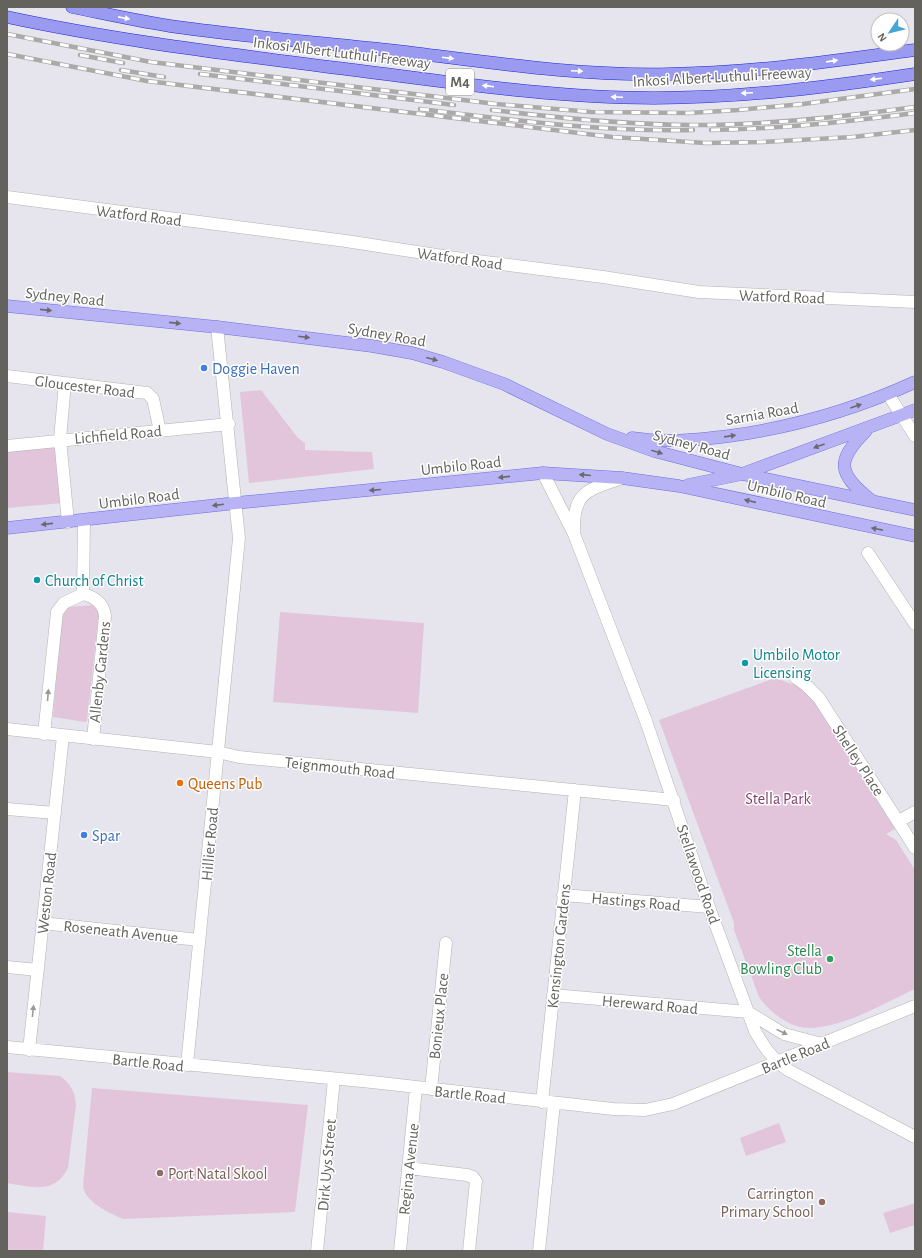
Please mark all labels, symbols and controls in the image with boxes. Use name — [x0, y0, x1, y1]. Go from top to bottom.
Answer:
north arrow — [870, 12, 910, 52]
one-way arrow — [118, 15, 130, 21]
text: N — [876, 31, 889, 44]
street label: Inkosi Albert Luthuli Freeway — [252, 34, 432, 73]
one-way arrow — [442, 55, 454, 61]
one-way arrow — [826, 58, 838, 64]
street label: Inkosi Albert Luthuli Freeway — [632, 64, 812, 91]
one-way arrow — [571, 68, 583, 75]
road number: M4 — [446, 69, 474, 95]
one-way arrow — [870, 76, 882, 82]
one-way arrow — [482, 83, 494, 89]
one-way arrow — [741, 90, 753, 97]
one-way arrow — [611, 93, 623, 100]
street label: Watford Road — [95, 203, 183, 229]
street label: Watford Road — [416, 245, 504, 273]
street label: Sydney Road — [25, 285, 105, 310]
street label: Watford Road — [739, 288, 825, 306]
one-way arrow — [40, 307, 52, 313]
one-way arrow — [169, 320, 181, 327]
street label: Sydney Road — [346, 320, 427, 351]
one-way arrow — [298, 334, 310, 341]
one-way arrow — [427, 356, 439, 362]
place label: Doggie Haven — [212, 361, 300, 377]
marker: Doggie Haven — [199, 363, 209, 373]
street label: Gloucester Road — [34, 373, 136, 401]
street label: Sarnia Road — [725, 400, 800, 428]
one-way arrow — [850, 403, 862, 409]
street label: Lichfield Road — [74, 423, 163, 447]
street label: Sydney Road — [651, 427, 732, 464]
one-way arrow — [724, 433, 736, 439]
one-way arrow — [812, 443, 824, 449]
one-way arrow — [652, 449, 664, 455]
street label: Umbilo Road — [420, 454, 502, 478]
one-way arrow — [579, 472, 591, 479]
one-way arrow — [498, 473, 510, 480]
street label: Umbilo Road — [746, 477, 828, 511]
street label: Umbilo Road — [98, 486, 180, 512]
one-way arrow — [369, 486, 381, 493]
one-way arrow — [744, 497, 756, 503]
one-way arrow — [212, 502, 224, 508]
one-way arrow — [41, 521, 53, 528]
one-way arrow — [871, 526, 883, 532]
place label: Church of Christ — [45, 573, 143, 589]
marker: Church of Christ — [32, 575, 42, 585]
street label: Allenby Gardens — [87, 621, 114, 724]
place label: Umbilo Motor Licensing — [753, 647, 841, 681]
marker: Umbilo Motor Licensing — [740, 658, 750, 668]
one-way arrow — [44, 689, 51, 701]
street label: Shelley Place — [829, 722, 887, 799]
street label: Teignmouth Road — [284, 754, 396, 782]
place label: Queens Pub — [188, 776, 262, 793]
marker: Queens Pub — [175, 778, 185, 788]
park label: Stella Park — [745, 791, 811, 807]
street label: Hillier Road — [199, 807, 221, 881]
street label: Stellawood Road — [674, 823, 723, 926]
place label: Spar — [92, 828, 121, 844]
marker: Spar — [79, 830, 89, 840]
street label: Weston Road — [35, 851, 59, 935]
street label: Kensington Gardens — [545, 883, 573, 1009]
street label: Hastings Road — [591, 890, 681, 914]
street label: Roseneath Avenue — [63, 918, 179, 946]
place label: Stella Bowling Club — [740, 943, 822, 977]
marker: Stella Bowling Club — [825, 954, 835, 964]
street label: Bonieux Place — [427, 972, 451, 1060]
street label: Hereward Road — [601, 993, 699, 1017]
one-way arrow — [30, 1005, 36, 1017]
one-way arrow — [776, 1029, 787, 1035]
street label: Bartle Road — [759, 1035, 832, 1077]
street label: Bartle Road — [111, 1051, 184, 1075]
street label: Bartle Road — [433, 1083, 506, 1107]
street label: Dirk Uys Street — [315, 1118, 340, 1212]
street label: Regina Avenue — [396, 1122, 422, 1216]
place label: Port Natal Skool — [168, 1166, 267, 1182]
marker: Port Natal Skool — [155, 1168, 165, 1178]
place label: Carrington Primary School — [721, 1186, 814, 1221]
marker: Carrington Primary School — [817, 1197, 827, 1207]

